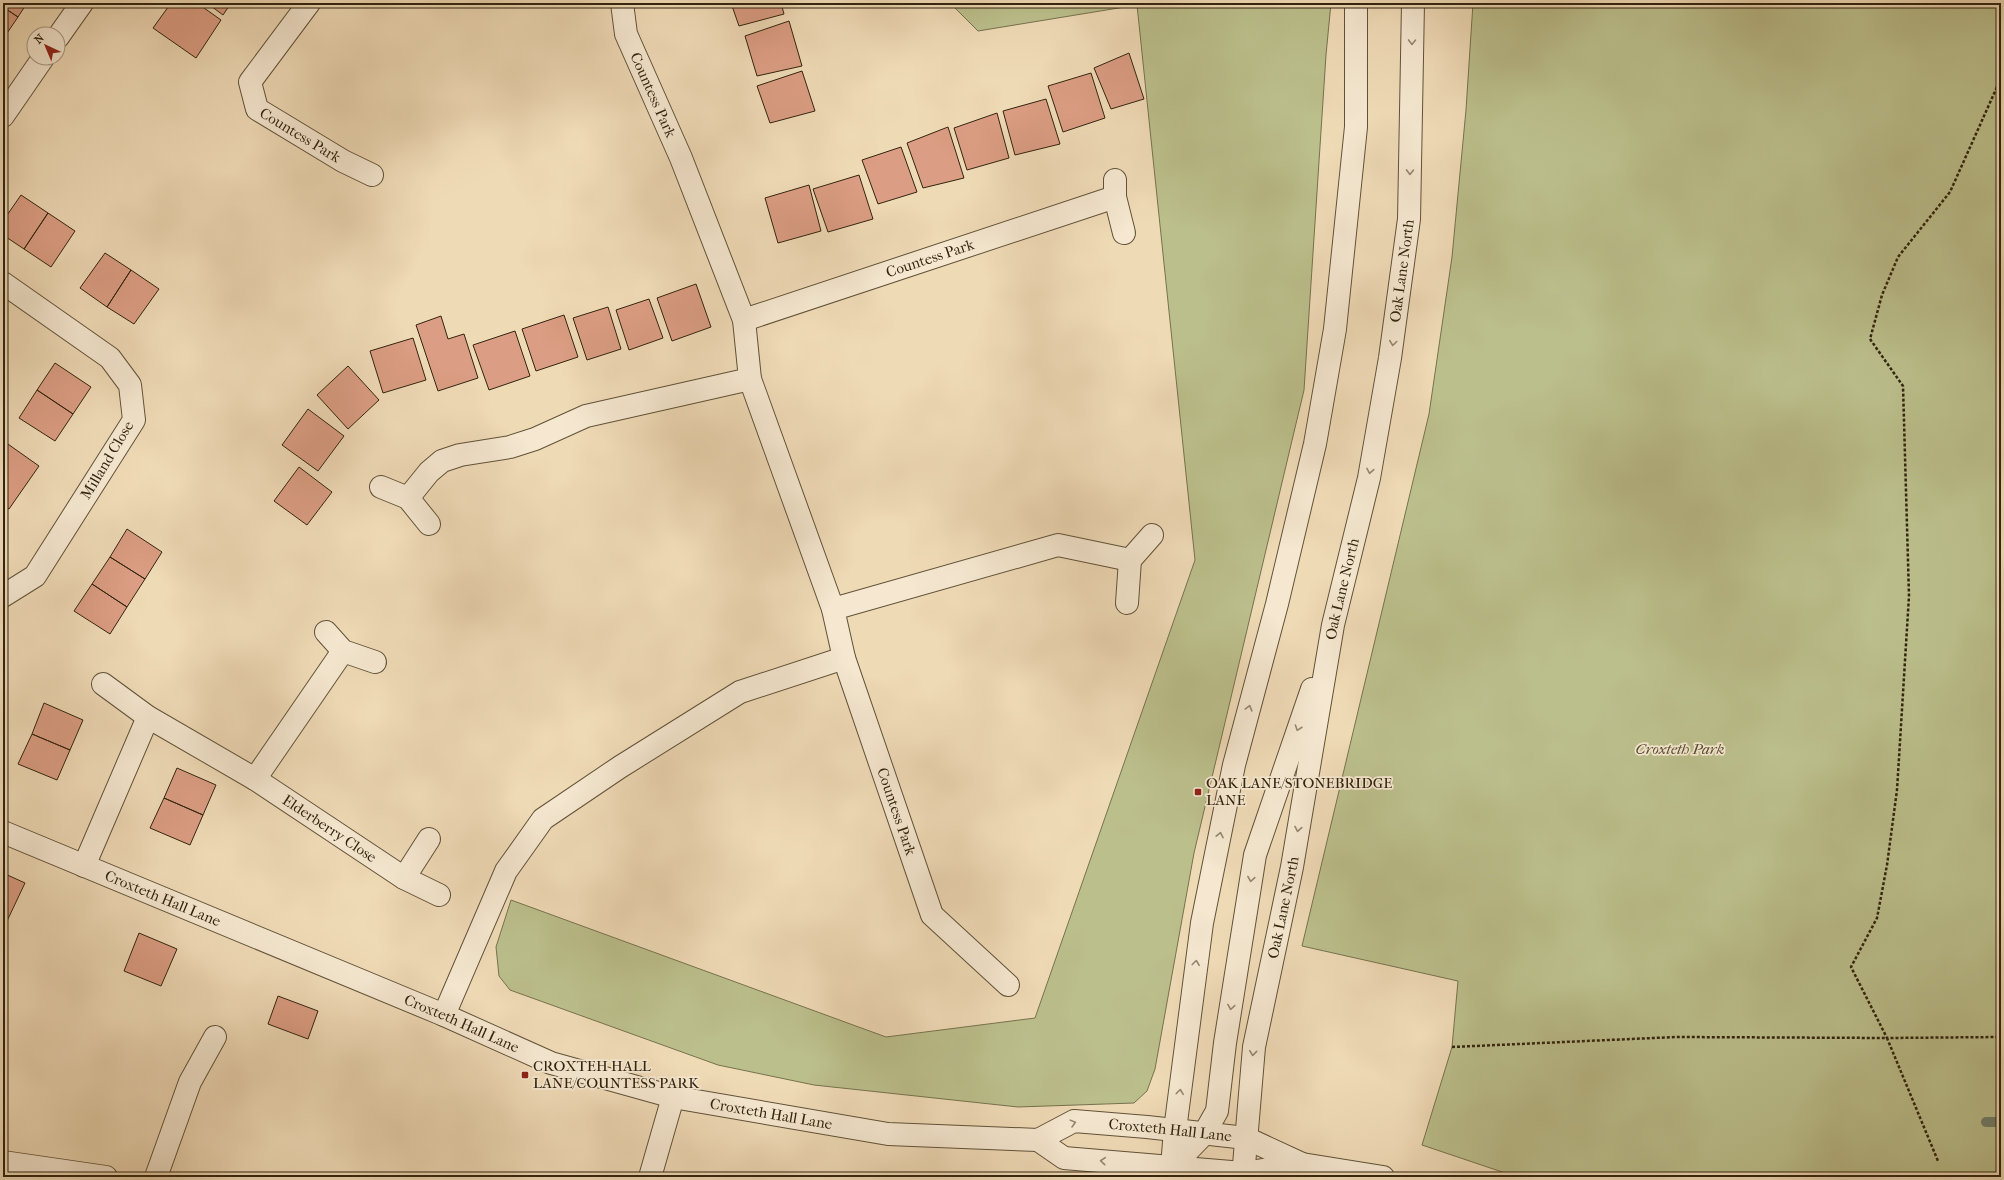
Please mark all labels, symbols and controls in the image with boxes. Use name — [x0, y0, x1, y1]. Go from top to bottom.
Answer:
north arrow — [26, 26, 66, 66]
text: N — [32, 31, 47, 47]
one-way arrow — [1408, 39, 1416, 45]
street label: Countess Park — [626, 49, 680, 141]
street label: Countess Park — [256, 104, 344, 167]
one-way arrow — [1406, 169, 1414, 175]
street label: Oak Lane North — [1386, 218, 1418, 324]
street label: Countess Park — [884, 235, 977, 281]
one-way arrow — [1388, 340, 1397, 346]
street label: Milland Close — [77, 417, 138, 502]
one-way arrow — [1366, 468, 1375, 474]
street label: Oak Lane North — [1322, 536, 1363, 641]
one-way arrow — [1244, 705, 1253, 712]
one-way arrow — [1294, 725, 1303, 732]
park label: Croxteth Park — [1636, 740, 1725, 758]
street label: Countess Park — [873, 765, 920, 858]
place label: OAK LANE/STONEBRIDGE LANE — [1206, 774, 1392, 809]
marker: OAK LANE/STONEBRIDGE LANE — [1193, 787, 1203, 797]
street label: Elderberry Close — [279, 791, 381, 867]
one-way arrow — [1295, 826, 1303, 832]
one-way arrow — [1215, 832, 1223, 838]
street label: Oak Lane North — [1264, 855, 1303, 960]
street label: Croxteth Hall Lane — [102, 866, 224, 931]
one-way arrow — [1247, 876, 1256, 882]
one-way arrow — [1192, 960, 1201, 966]
street label: Croxteth Hall Lane — [401, 990, 522, 1057]
one-way arrow — [1227, 1004, 1236, 1010]
one-way arrow — [1249, 1050, 1258, 1056]
place label: CROXTEH HALL LANE/COUNTESS PARK — [533, 1057, 700, 1092]
marker: CROXTEH HALL LANE/COUNTESS PARK — [520, 1070, 530, 1080]
one-way arrow — [1175, 1089, 1184, 1095]
street label: Croxteth Hall Lane — [709, 1095, 834, 1133]
street label: Croxteth Hall Lane — [1108, 1115, 1233, 1145]
one-way arrow — [1069, 1119, 1076, 1128]
one-way arrow — [1100, 1157, 1106, 1166]

